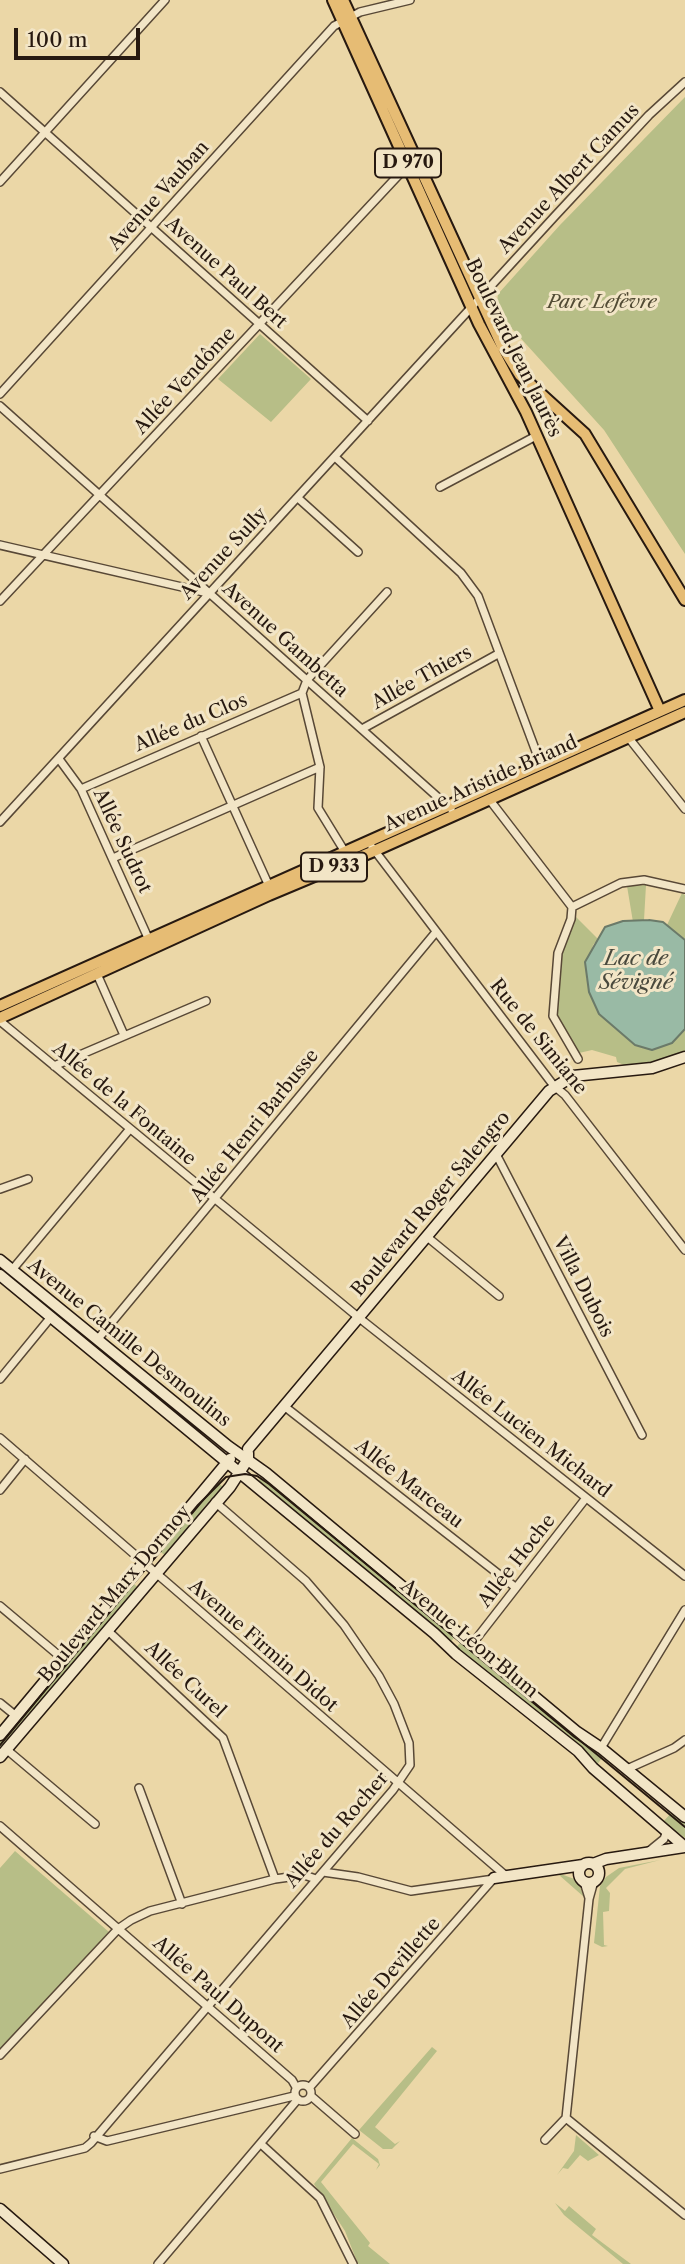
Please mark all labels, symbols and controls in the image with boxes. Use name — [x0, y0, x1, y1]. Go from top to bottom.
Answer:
scale bar — [18, 14, 144, 58]
text: 100 m — [27, 27, 88, 52]
street label: Avenue Albert Camus — [494, 99, 644, 259]
street label: Avenue Vauban — [104, 136, 214, 256]
road number: D 970 — [375, 148, 441, 178]
street label: Avenue Paul Bert — [160, 212, 292, 334]
street label: Boulevard Jean Jaurès — [460, 255, 566, 441]
park label: Parc Lefèvre — [547, 292, 657, 314]
street label: Allée Vendôme — [130, 323, 240, 439]
street label: Avenue Sully — [176, 503, 272, 605]
street label: Avenue Gambetta — [217, 578, 353, 702]
street label: Allée Thiers — [368, 641, 476, 715]
street label: Allée du Clos — [131, 689, 251, 757]
street label: Avenue Aristide Briand — [381, 731, 581, 837]
street label: Allée Sudrot — [88, 785, 156, 897]
road number: D 933 — [301, 852, 367, 882]
water label: Lac de Sévigné — [599, 946, 673, 996]
street label: Rue de Simiane — [485, 975, 591, 1099]
street label: Allée de la Fontaine — [48, 1037, 200, 1171]
street label: Allée Henri Barbusse — [186, 1045, 324, 1207]
street label: Boulevard Roger Salengro — [347, 1107, 515, 1301]
street label: Villa Dubois — [548, 1233, 618, 1341]
street label: Avenue Camille Desmoulins — [23, 1254, 235, 1432]
street label: Allée Lucien Michard — [447, 1365, 615, 1503]
street label: Allée Marceau — [350, 1435, 468, 1533]
street label: Boulevard Marx Dormoy — [34, 1501, 196, 1687]
street label: Allée Hoche — [474, 1510, 560, 1612]
street label: Avenue Firmin Didot — [184, 1575, 342, 1717]
street label: Avenue Léon Blum — [396, 1575, 542, 1703]
street label: Allée Curel — [140, 1637, 230, 1723]
street label: Allée du Rocher — [281, 1767, 393, 1893]
street label: Allée Devillette — [337, 1913, 445, 2033]
street label: Allée Paul Dupont — [148, 1932, 288, 2058]

